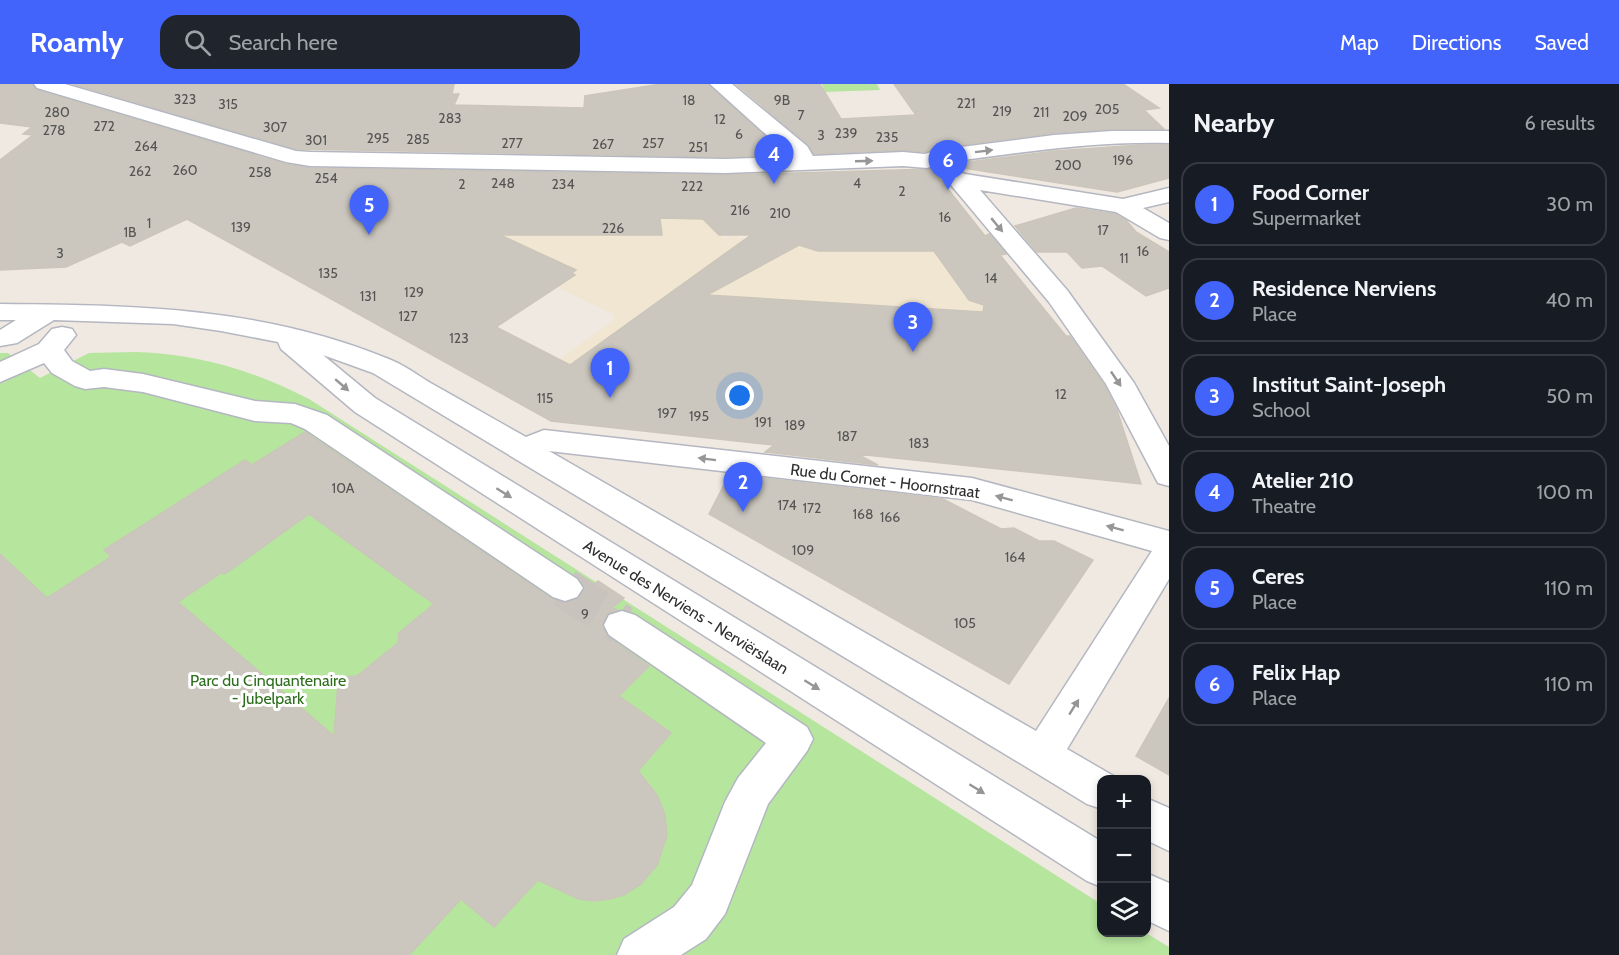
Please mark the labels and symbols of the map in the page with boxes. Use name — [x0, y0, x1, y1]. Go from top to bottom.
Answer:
house number: 323 — [174, 90, 196, 108]
house number: 18 — [682, 91, 696, 109]
house number: 9B — [774, 91, 790, 109]
house number: 221 — [956, 94, 976, 112]
house number: 315 — [218, 95, 238, 113]
house number: 205 — [1095, 100, 1119, 118]
house number: 219 — [992, 102, 1012, 120]
house number: 280 — [44, 103, 70, 121]
house number: 211 — [1033, 103, 1049, 121]
house number: 7 — [797, 106, 805, 124]
house number: 209 — [1062, 107, 1088, 125]
house number: 283 — [438, 109, 462, 127]
house number: 12 — [714, 110, 726, 128]
house number: 272 — [93, 117, 115, 135]
house number: 307 — [263, 118, 287, 136]
house number: 278 — [43, 121, 65, 139]
house number: 239 — [835, 124, 857, 142]
house number: 6 — [735, 125, 743, 143]
house number: 3 — [817, 126, 825, 144]
house number: 235 — [876, 128, 898, 146]
house number: 295 — [367, 129, 389, 147]
house number: 285 — [406, 130, 430, 148]
house number: 301 — [305, 131, 327, 149]
house number: 277 — [501, 134, 523, 152]
house number: 257 — [642, 134, 664, 152]
house number: 267 — [592, 135, 614, 153]
pin: 4 — [754, 135, 794, 184]
house number: 264 — [134, 137, 158, 155]
house number: 251 — [688, 138, 708, 156]
pin: 6 — [928, 141, 968, 190]
one-way arrow — [975, 146, 994, 156]
house number: 196 — [1113, 151, 1133, 169]
one-way arrow — [855, 156, 874, 165]
house number: 200 — [1055, 156, 1082, 174]
house number: 260 — [172, 161, 198, 179]
house number: 262 — [129, 162, 151, 180]
house number: 258 — [248, 163, 272, 181]
house number: 254 — [314, 169, 338, 187]
house number: 248 — [491, 174, 515, 192]
house number: 4 — [853, 174, 861, 192]
house number: 2 — [458, 175, 466, 193]
house number: 234 — [551, 175, 575, 193]
house number: 222 — [681, 177, 703, 195]
house number: 2 — [898, 182, 906, 200]
pin: 5 — [350, 186, 388, 235]
house number: 216 — [730, 201, 750, 219]
house number: 210 — [769, 204, 791, 222]
house number: 16 — [939, 208, 951, 226]
house number: 1 — [147, 214, 151, 232]
one-way arrow — [990, 217, 1003, 232]
house number: 139 — [231, 218, 251, 236]
house number: 226 — [602, 219, 624, 237]
house number: 17 — [1097, 221, 1109, 239]
house number: 1B — [124, 223, 136, 241]
house number: 16 — [1137, 242, 1149, 260]
house number: 3 — [56, 244, 64, 262]
house number: 11 — [1119, 249, 1129, 267]
house number: 135 — [318, 264, 338, 282]
house number: 14 — [985, 269, 997, 287]
house number: 129 — [404, 283, 424, 301]
house number: 131 — [360, 287, 376, 305]
pin: 3 — [894, 302, 932, 352]
house number: 127 — [399, 307, 417, 325]
house number: 123 — [449, 329, 469, 347]
pin: 1 — [590, 348, 630, 398]
one-way arrow — [1110, 370, 1122, 386]
one-way arrow — [334, 378, 349, 391]
your location — [725, 381, 754, 410]
house number: 12 — [1055, 385, 1067, 403]
house number: 115 — [537, 389, 553, 407]
house number: 197 — [657, 404, 677, 422]
house number: 195 — [689, 407, 709, 425]
house number: 191 — [754, 413, 772, 431]
house number: 189 — [785, 416, 806, 434]
house number: 187 — [837, 427, 857, 445]
house number: 183 — [909, 434, 929, 452]
one-way arrow — [698, 454, 717, 464]
street label: Rue du Cornet - Hoornstraat — [789, 460, 981, 502]
pin: 2 — [724, 462, 762, 512]
house number: 10A — [332, 479, 355, 497]
one-way arrow — [496, 487, 512, 498]
one-way arrow — [995, 493, 1013, 503]
house number: 174 — [777, 496, 797, 514]
house number: 172 — [803, 499, 821, 517]
house number: 168 — [853, 505, 874, 523]
house number: 166 — [880, 508, 900, 526]
one-way arrow — [1106, 522, 1124, 532]
street label: Avenue des Nerviens - Nerviërslaan — [580, 536, 792, 678]
house number: 109 — [792, 541, 814, 559]
house number: 164 — [1005, 548, 1025, 566]
house number: 9 — [581, 605, 589, 623]
house number: 105 — [954, 614, 976, 632]
park label: Parc du Cinquantenaire - Jubelpark — [190, 671, 346, 708]
one-way arrow — [803, 680, 820, 691]
one-way arrow — [1068, 699, 1079, 715]
one-way arrow — [969, 783, 985, 794]

